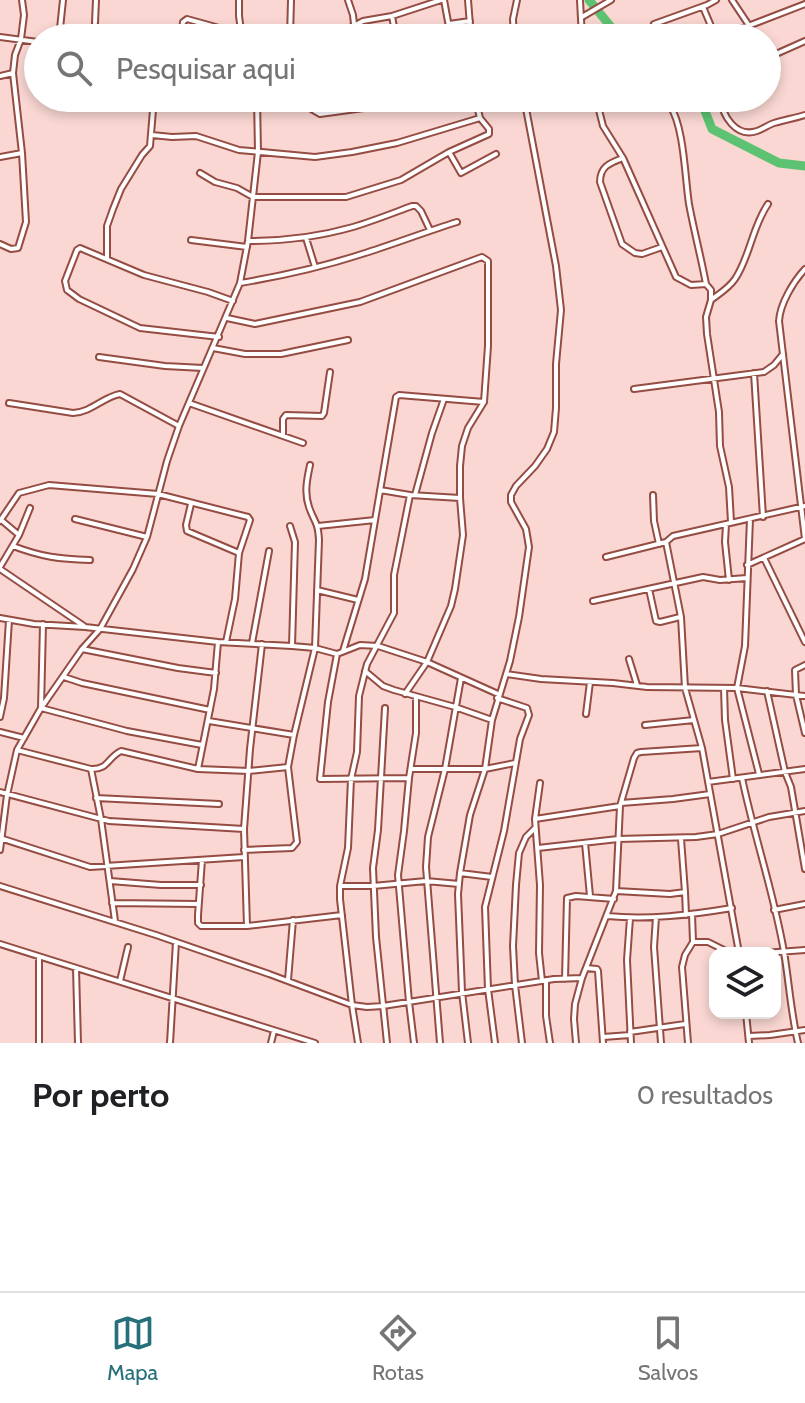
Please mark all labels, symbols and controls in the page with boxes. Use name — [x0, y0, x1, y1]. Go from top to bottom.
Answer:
search box — [24, 24, 781, 112]
icon: search — [52, 46, 96, 90]
text: Pesquisar aqui — [116, 50, 296, 87]
map controls — [709, 947, 781, 1019]
button: layers — [709, 947, 781, 1019]
text: Por perto — [32, 1074, 169, 1116]
text: 0 resultados — [637, 1079, 773, 1111]
tab: Mapa — [107, 1311, 158, 1386]
tab: Rotas — [372, 1311, 424, 1386]
tab: Salvos — [638, 1311, 698, 1386]

